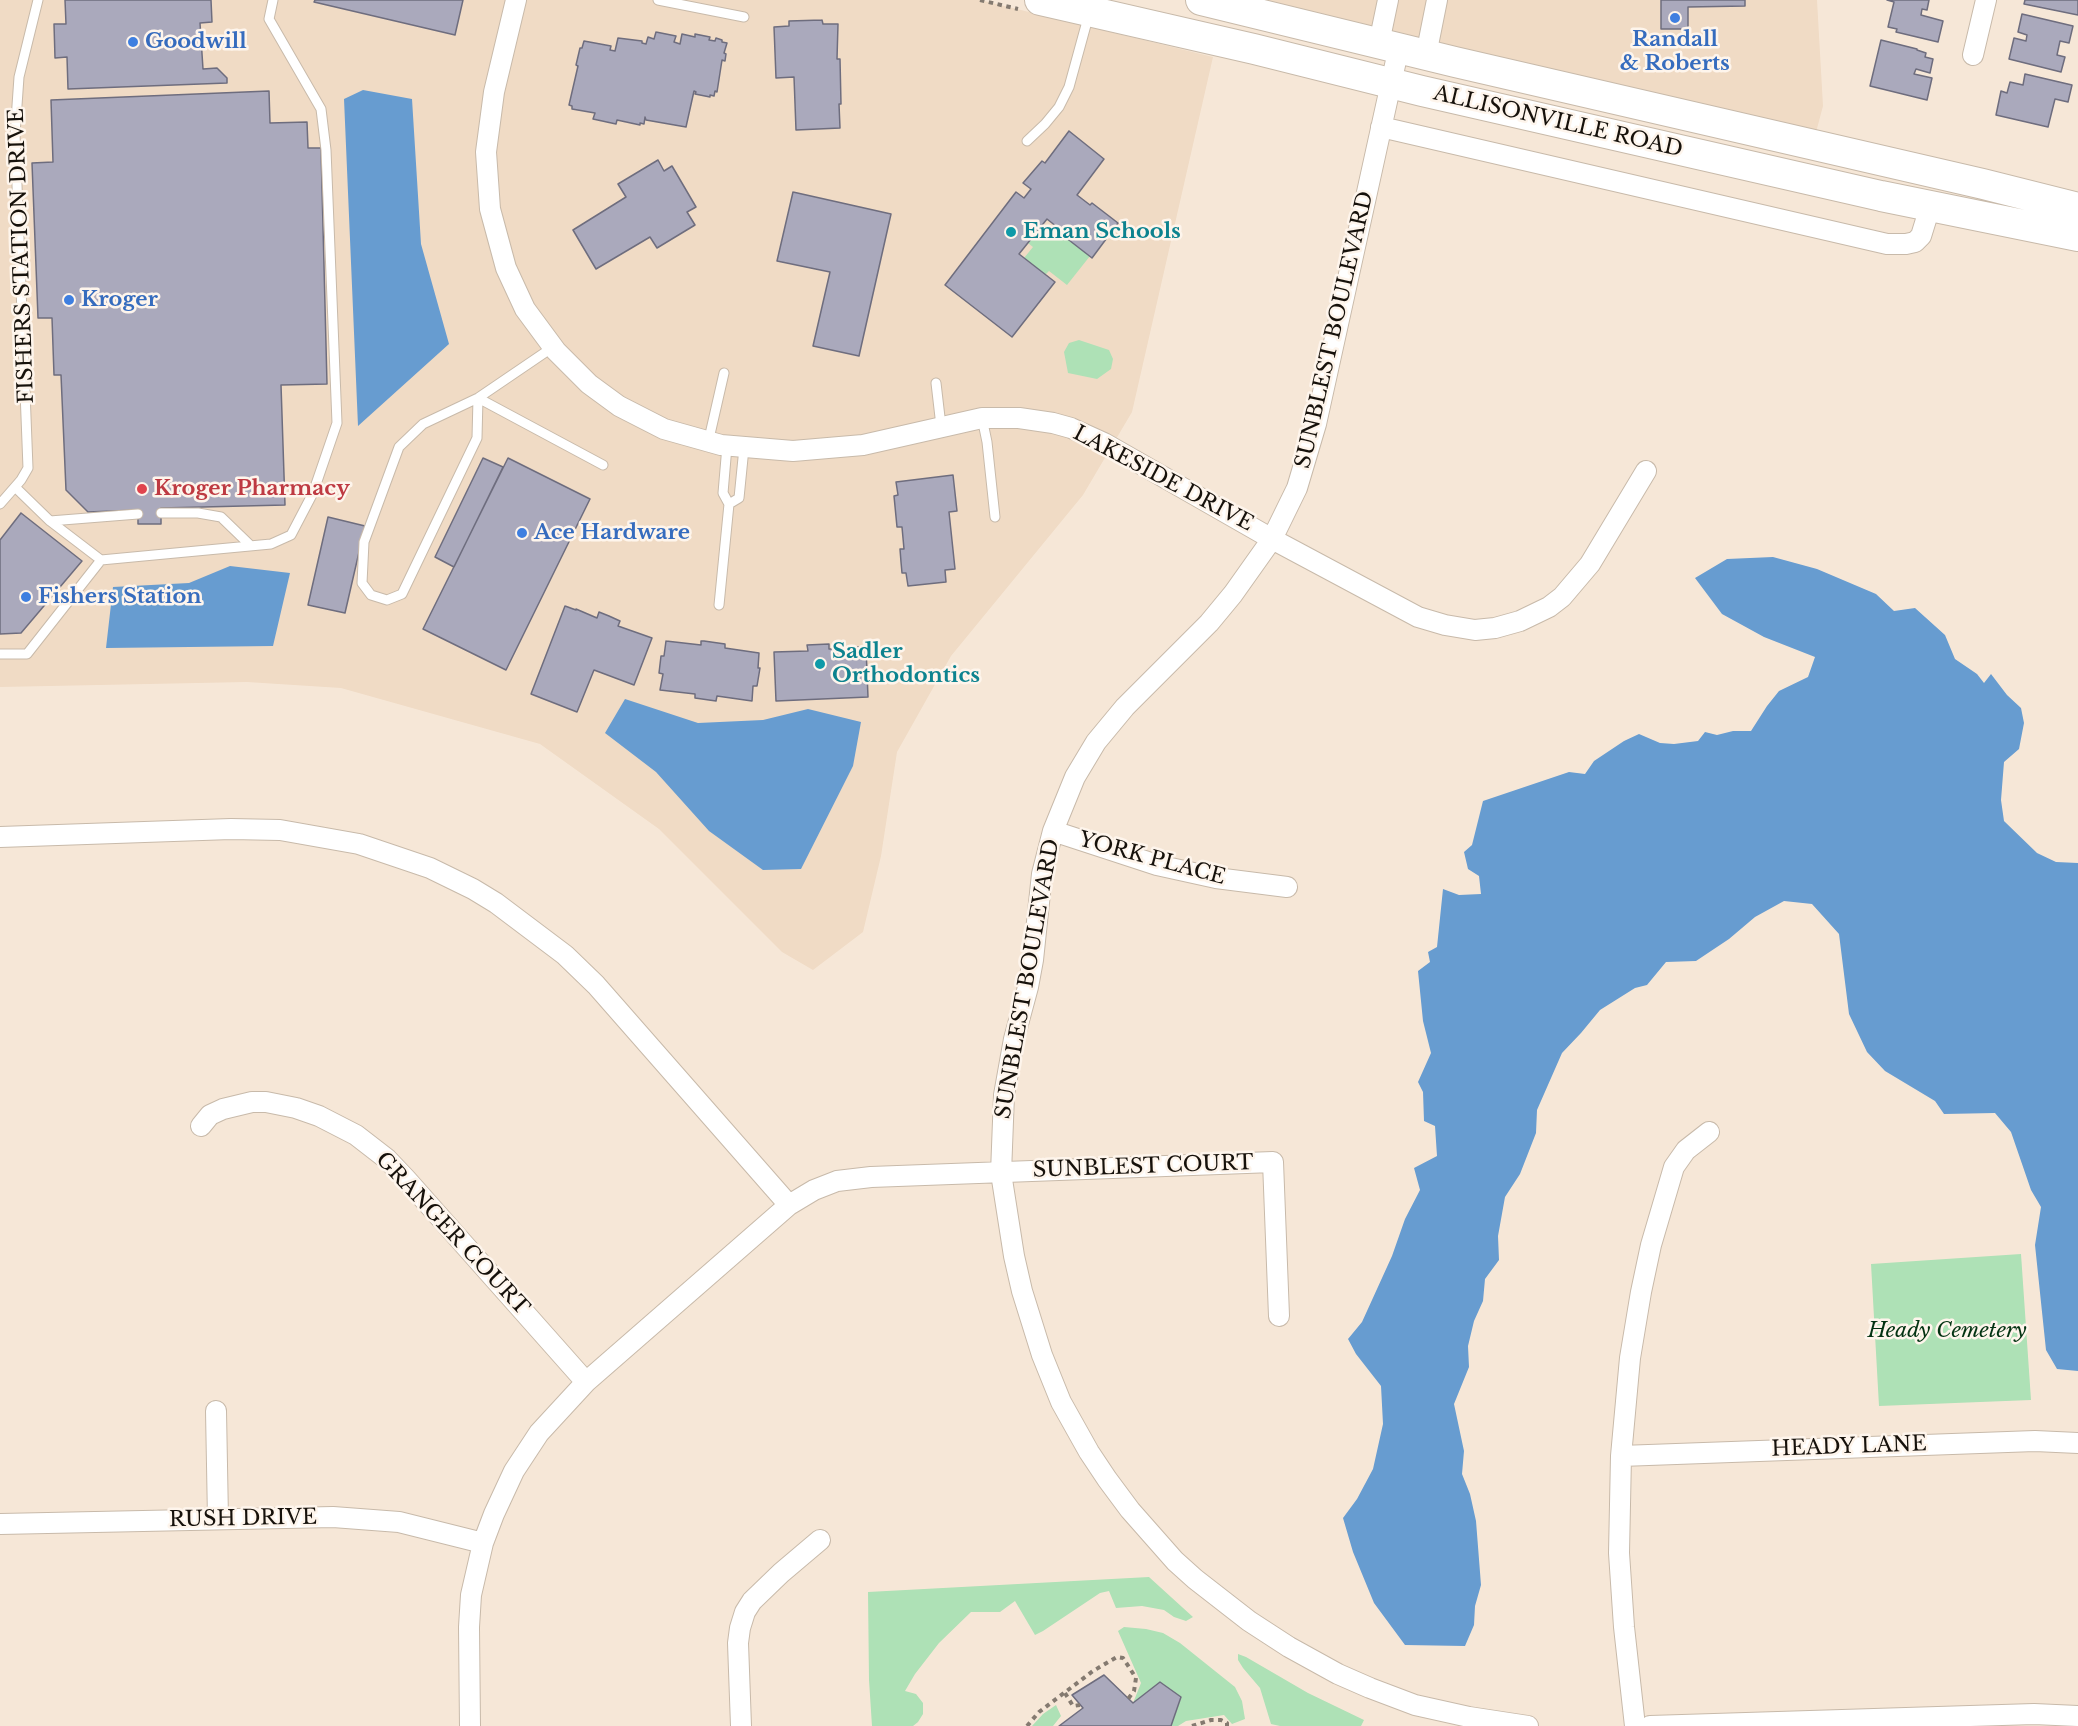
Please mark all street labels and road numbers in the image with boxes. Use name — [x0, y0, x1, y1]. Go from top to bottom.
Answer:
street label: ALLISONVILLE ROAD — [1431, 81, 1685, 163]
street label: FISHERS STATION DRIVE — [4, 108, 40, 404]
street label: SUNBLEST BOULEVARD — [1291, 189, 1379, 471]
street label: LAKESIDE DRIVE — [1069, 421, 1257, 537]
street label: YORK PLACE — [1076, 827, 1228, 891]
street label: SUNBLEST BOULEVARD — [991, 837, 1065, 1121]
street label: GRANGER COURT — [370, 1147, 534, 1321]
street label: SUNBLEST COURT — [1032, 1151, 1254, 1183]
street label: HEADY LANE — [1771, 1432, 1927, 1462]
street label: RUSH DRIVE — [169, 1505, 317, 1533]

